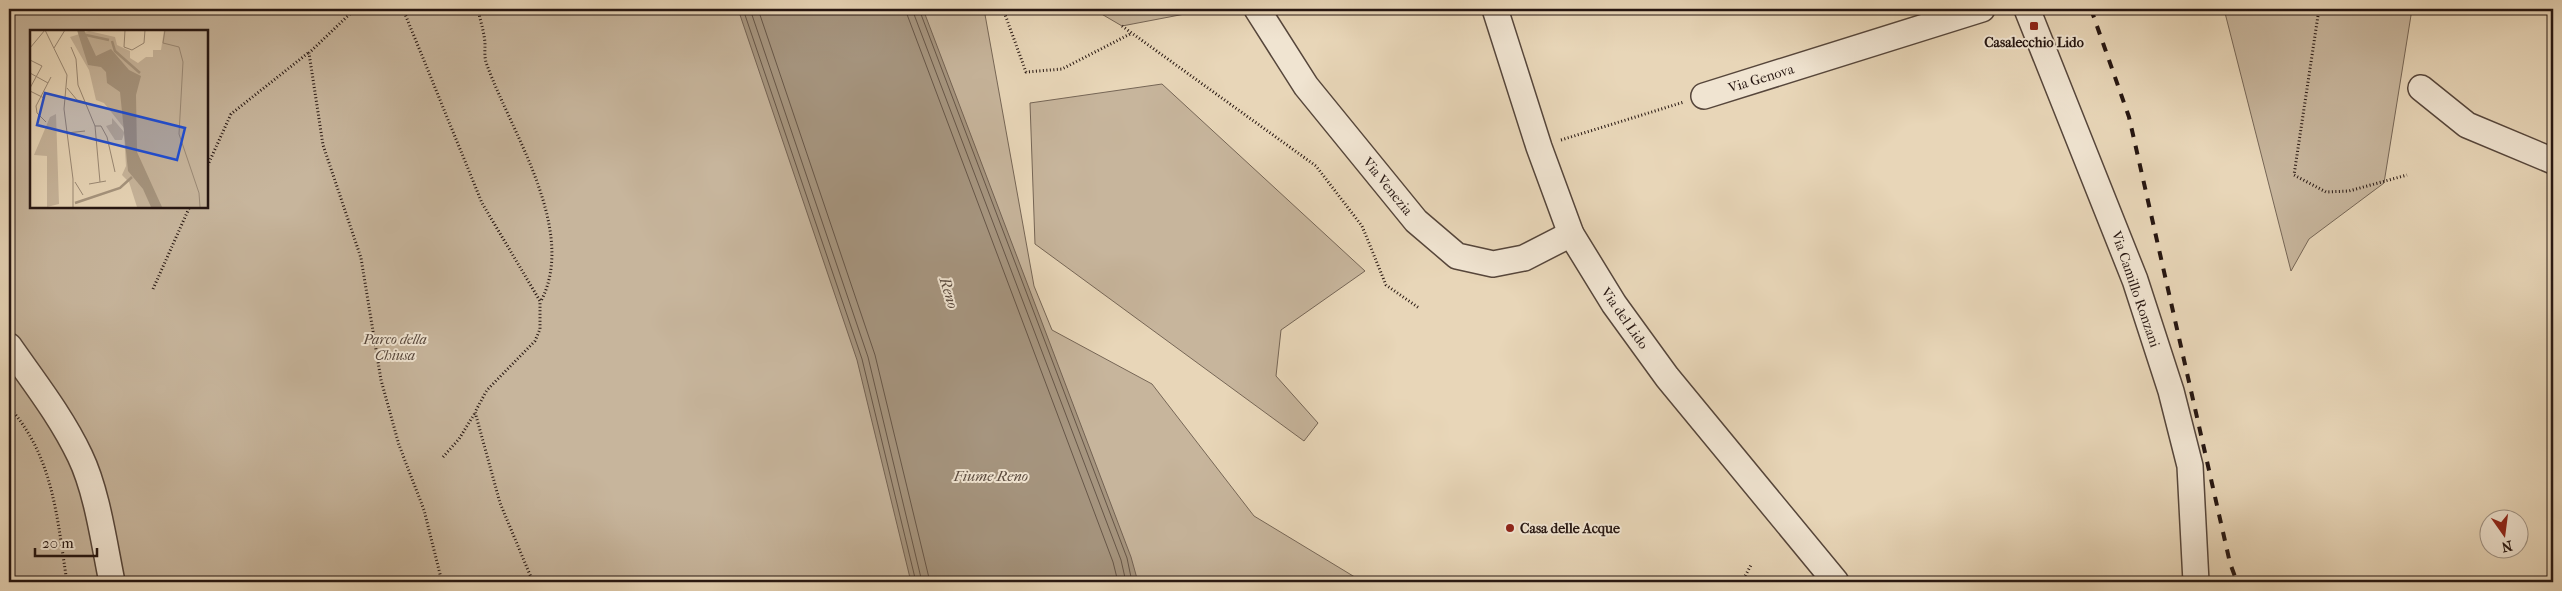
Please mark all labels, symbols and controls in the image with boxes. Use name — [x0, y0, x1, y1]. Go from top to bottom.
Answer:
marker: Casalecchio Lido — [2028, 20, 2040, 32]
inset map — [30, 30, 208, 208]
place label: Casalecchio Lido — [1984, 34, 2084, 51]
street label: Via Genova — [1725, 60, 1797, 97]
street label: Via Venezia — [1358, 153, 1416, 219]
street label: Via Camillo Ronzani — [2107, 228, 2163, 350]
water label: Reno — [935, 274, 962, 311]
street label: Via del Lido — [1597, 283, 1652, 352]
park label: Parco della Chiusa — [362, 331, 427, 364]
water label: Fiume Reno — [953, 467, 1028, 485]
north arrow — [2480, 508, 2530, 558]
place label: Casa delle Acque — [1520, 520, 1620, 537]
marker: Casa delle Acque — [1504, 522, 1516, 534]
scale bar — [35, 526, 98, 558]
text: 20 m — [42, 534, 74, 552]
text: N — [2499, 537, 2514, 556]

